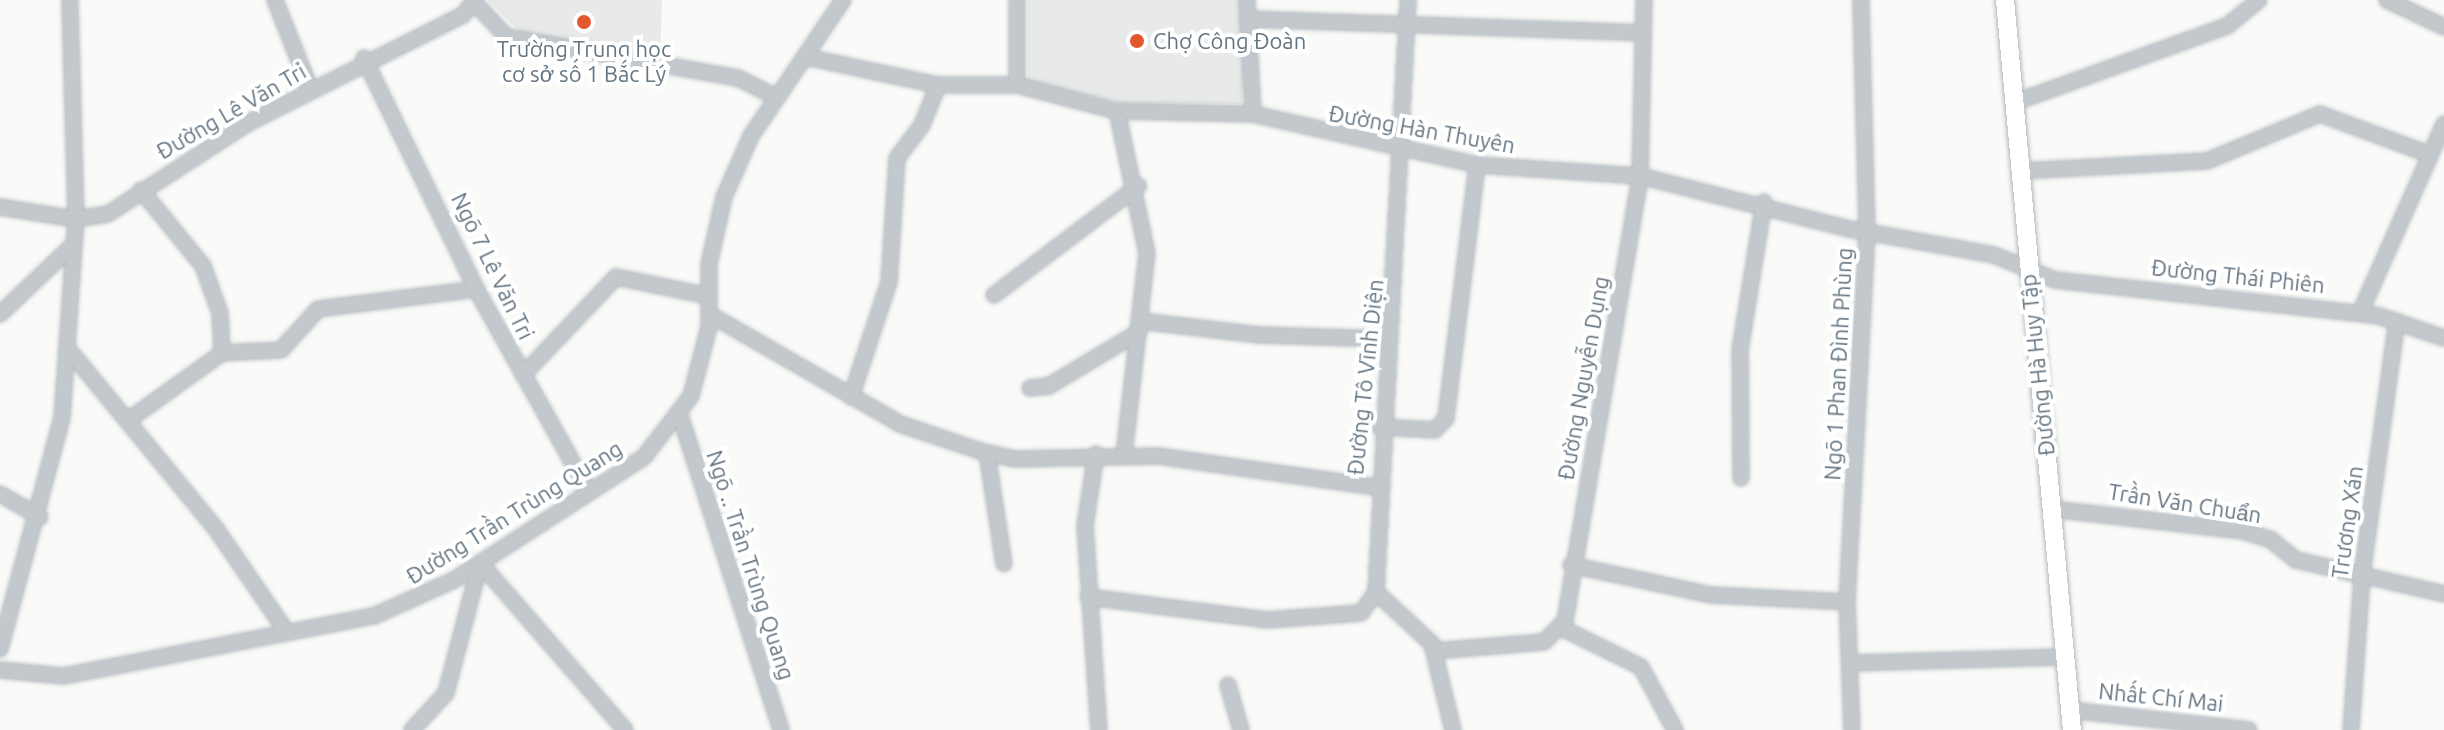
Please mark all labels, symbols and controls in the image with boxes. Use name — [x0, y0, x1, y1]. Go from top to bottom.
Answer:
marker: Trường Trung học cơ sở số 1 Bắc Lý — [575, 13, 593, 31]
place label: Chợ Công Đoàn — [1153, 28, 1306, 54]
marker: Chợ Công Đoàn — [1128, 32, 1146, 50]
place label: Trường Trung học cơ sở số 1 Bắc Lý — [497, 35, 671, 86]
street label: Đường Lê Văn Tri — [152, 58, 310, 164]
street label: Đường Hàn Thuyên — [1327, 100, 1517, 158]
street label: Ngõ 7 Lê Văn Tri — [446, 188, 540, 344]
street label: Ngõ 1 Phan Đình Phùng — [1819, 247, 1857, 481]
street label: Đường Thái Phiên — [2150, 254, 2326, 298]
street label: Đường Hà Huy Tập — [2014, 273, 2060, 457]
street label: Đường Nguyễn Dụng — [1552, 274, 1614, 482]
street label: Đường Tô Vĩnh Diện — [1342, 278, 1388, 476]
street label: Đường Trần Trùng Quang — [401, 435, 627, 589]
street label: Ngõ .. Trần Trùng Quang — [701, 447, 801, 683]
street label: Trương Xán — [2326, 464, 2368, 580]
street label: Trần Văn Chuẩn — [2107, 478, 2263, 528]
street label: Nhất Chí Mai — [2097, 677, 2225, 717]

